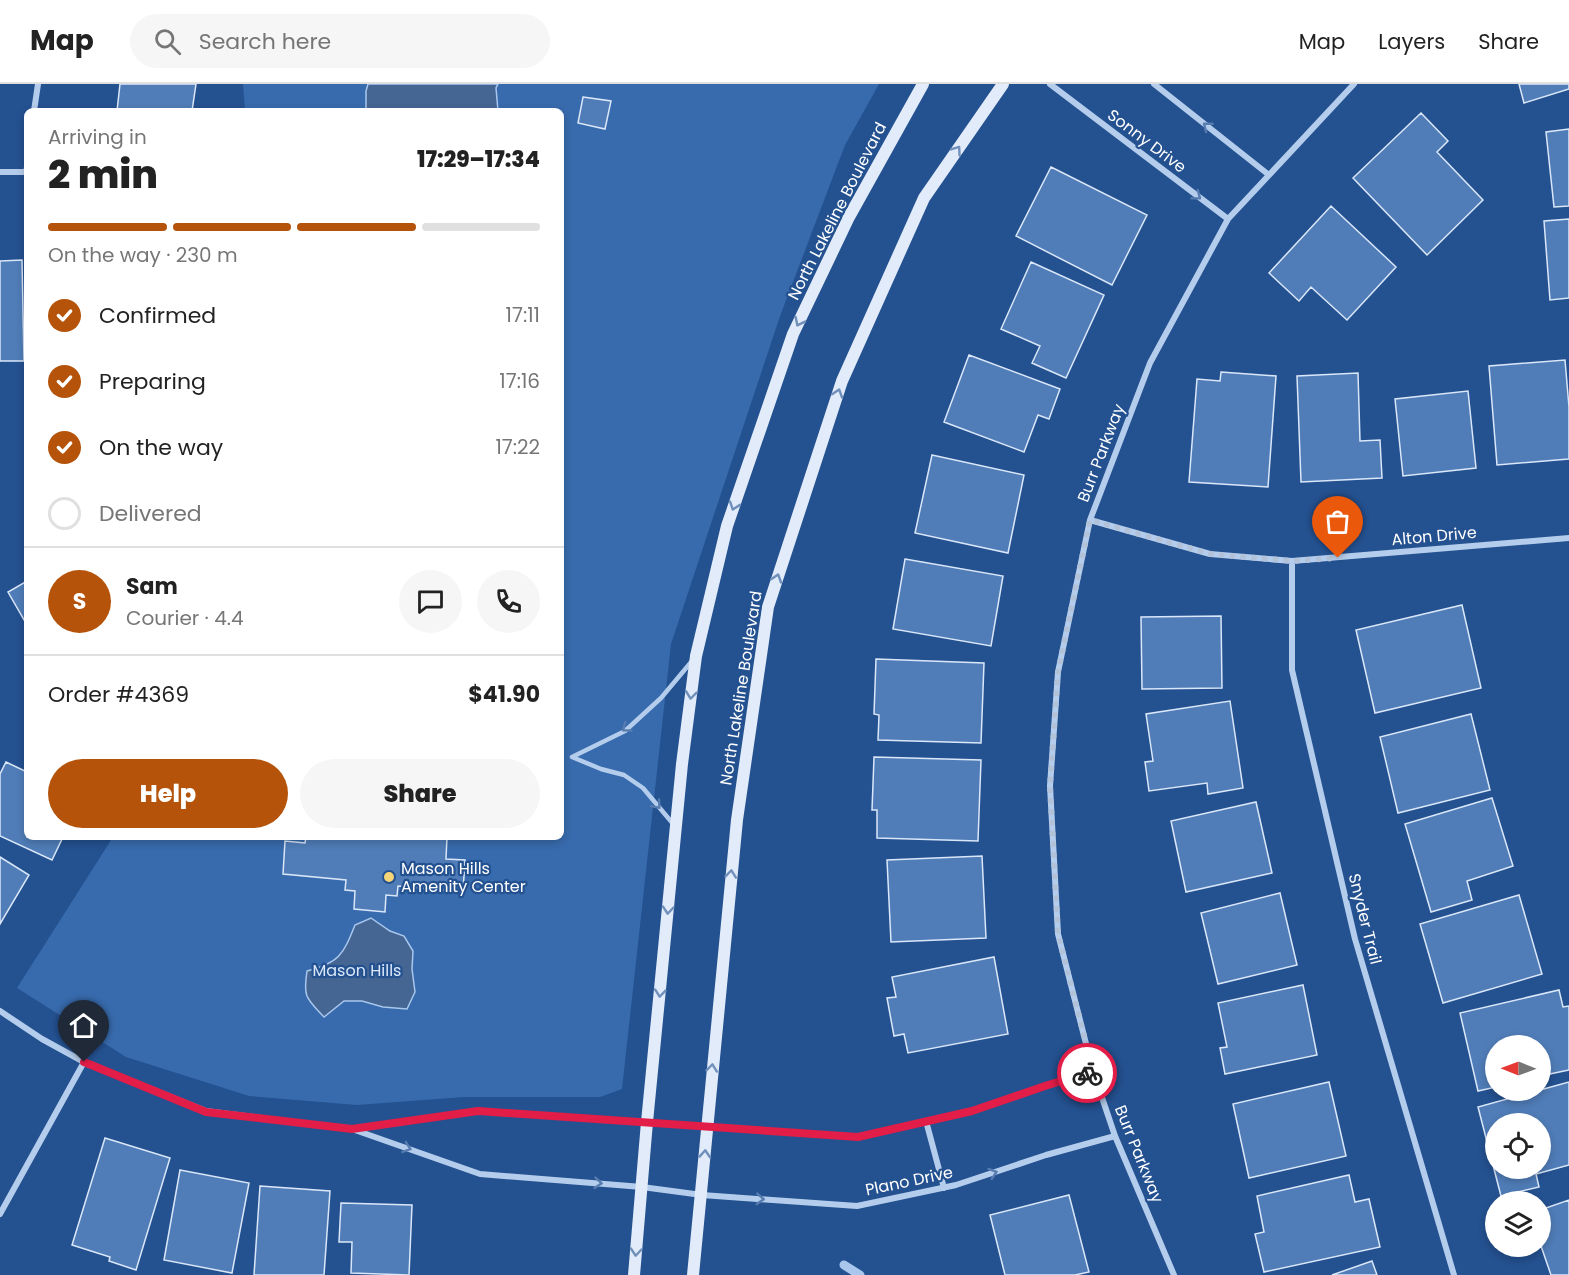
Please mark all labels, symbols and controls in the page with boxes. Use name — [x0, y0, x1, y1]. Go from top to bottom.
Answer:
search box — [130, 14, 550, 68]
text: Map — [30, 21, 94, 60]
icon: search — [151, 25, 184, 58]
text: Search here — [199, 26, 331, 57]
text: Map — [1299, 27, 1345, 56]
text: Layers — [1378, 27, 1445, 56]
text: Share — [1478, 27, 1539, 56]
street label: Sonny Drive — [1103, 104, 1191, 178]
street label: North Lakeline Boulevard — [782, 118, 892, 304]
one-way arrow — [1203, 122, 1214, 133]
text: Arriving in — [48, 123, 147, 151]
text: 17:29–17:34 — [417, 144, 540, 175]
one-way arrow — [950, 146, 961, 157]
text: 2 min — [48, 147, 158, 202]
one-way arrow — [1190, 188, 1201, 199]
text: On the way · 230 m — [48, 241, 238, 269]
icon: check — [48, 299, 81, 332]
text: Confirmed — [99, 300, 216, 331]
text: 17:11 — [506, 301, 540, 329]
one-way arrow — [794, 315, 806, 326]
icon: check — [48, 365, 81, 398]
text: Preparing — [99, 366, 206, 397]
text: 17:16 — [499, 367, 540, 395]
one-way arrow — [830, 388, 843, 399]
street label: Burr Parkway — [1072, 401, 1130, 505]
icon: check — [48, 431, 81, 464]
text: On the way — [99, 432, 223, 463]
text: 17:22 — [495, 433, 540, 461]
pin — [1312, 496, 1363, 558]
text: Delivered — [99, 498, 202, 529]
one-way arrow — [729, 500, 742, 511]
icon: bag — [1321, 505, 1354, 538]
street label: Alton Drive — [1390, 521, 1478, 551]
button: chat — [399, 570, 462, 633]
button: phone — [477, 570, 540, 633]
text: Sam — [126, 571, 178, 602]
one-way arrow — [770, 573, 782, 584]
text: S — [73, 586, 86, 617]
street label: North Lakeline Boulevard — [714, 589, 768, 787]
text: Courier · 4.4 — [126, 604, 244, 632]
text: Order #4369 — [48, 679, 189, 710]
text: $41.90 — [468, 679, 540, 710]
one-way arrow — [685, 691, 697, 700]
one-way arrow — [622, 721, 633, 732]
button: Help — [48, 759, 288, 828]
button: Share — [300, 759, 540, 828]
one-way arrow — [650, 798, 661, 809]
place label: Mason Hills Amenity Center — [401, 857, 526, 898]
marker: Mason Hills Amenity Center — [382, 870, 396, 884]
one-way arrow — [724, 870, 737, 879]
street label: Snyder Trail — [1343, 871, 1387, 967]
one-way arrow — [662, 906, 675, 915]
park label: Mason Hills — [313, 959, 401, 982]
one-way arrow — [654, 989, 667, 998]
pin — [58, 1000, 109, 1062]
icon: home — [67, 1009, 100, 1042]
north arrow — [1485, 1035, 1551, 1101]
map controls — [1485, 1035, 1551, 1257]
courier — [1057, 1043, 1117, 1103]
icon: bike — [1071, 1057, 1104, 1090]
one-way arrow — [705, 1064, 718, 1073]
street label: Burr Parkway — [1109, 1102, 1169, 1206]
button: locate — [1485, 1113, 1551, 1179]
one-way arrow — [401, 1141, 412, 1154]
one-way arrow — [698, 1150, 711, 1159]
street label: Plano Drive — [863, 1160, 955, 1201]
one-way arrow — [987, 1168, 998, 1180]
one-way arrow — [593, 1177, 602, 1190]
button: layers — [1485, 1191, 1551, 1257]
one-way arrow — [756, 1192, 765, 1205]
one-way arrow — [630, 1247, 643, 1257]

